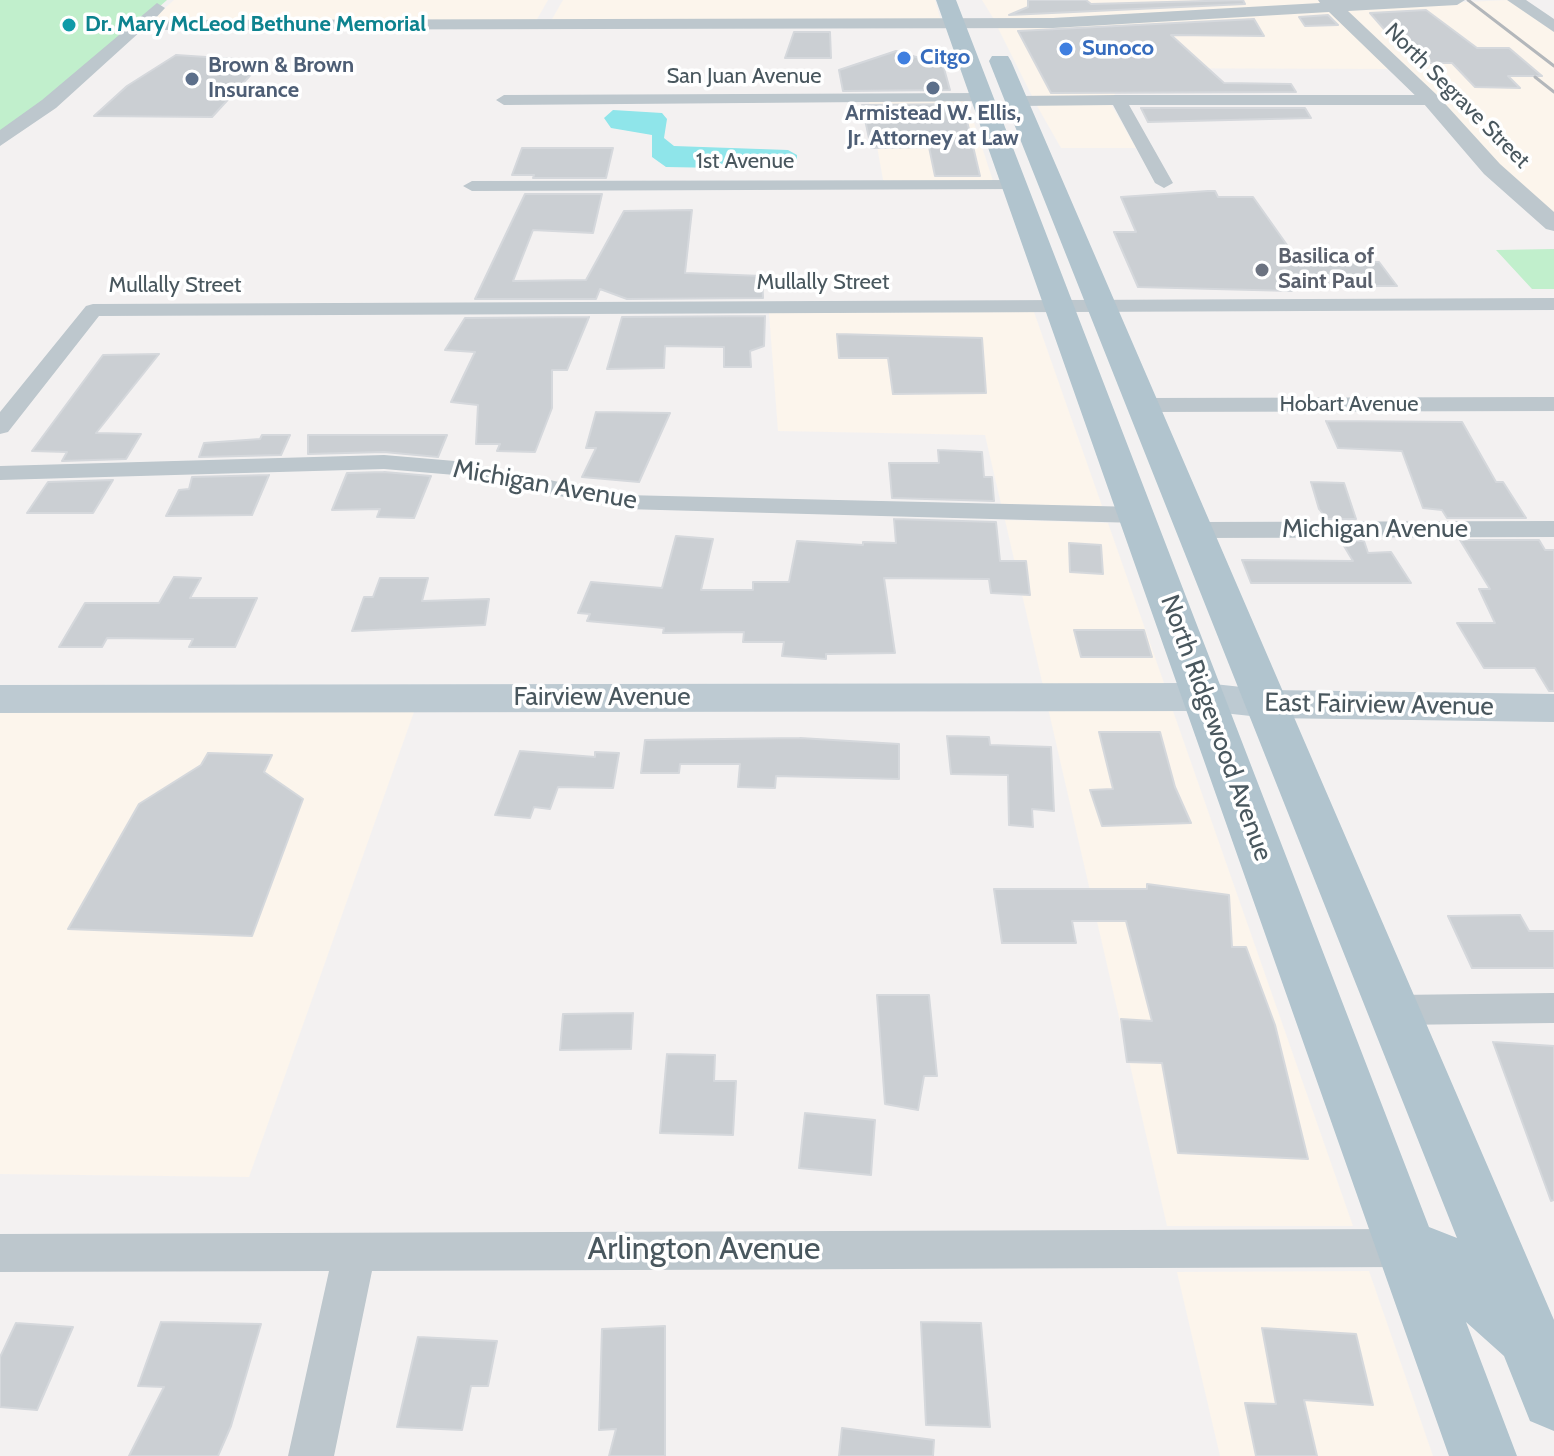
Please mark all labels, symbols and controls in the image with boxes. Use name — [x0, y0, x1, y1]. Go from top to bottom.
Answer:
place label: Dr. Mary McLeod Bethune Memorial — [85, 12, 426, 38]
marker: Dr. Mary McLeod Bethune Memorial — [60, 16, 78, 34]
street label: North Segrave Street — [1379, 18, 1535, 174]
place label: Sunoco — [1082, 36, 1154, 62]
marker: Sunoco — [1057, 40, 1075, 58]
place label: Citgo — [920, 45, 970, 71]
marker: Citgo — [895, 49, 913, 67]
place label: Brown & Brown Insurance — [208, 53, 354, 104]
street label: San Juan Avenue — [666, 64, 822, 90]
marker: Brown & Brown Insurance — [183, 70, 201, 88]
marker: Armistead W. Ellis, Jr. Attorney at Law — [924, 79, 942, 97]
place label: Armistead W. Ellis, Jr. Attorney at Law — [845, 101, 1021, 152]
street label: 1st Avenue — [696, 149, 794, 175]
place label: Basilica of Saint Paul — [1278, 244, 1374, 296]
marker: Basilica of Saint Paul — [1253, 261, 1271, 279]
street label: Mullally Street — [757, 270, 889, 296]
street label: Mullally Street — [109, 273, 241, 299]
street label: Hobart Avenue — [1279, 392, 1419, 418]
street label: Michigan Avenue — [451, 453, 639, 517]
street label: Michigan Avenue — [1282, 513, 1468, 545]
street label: North Ridgewood Avenue — [1153, 591, 1279, 865]
street label: Fairview Avenue — [513, 681, 691, 713]
street label: East Fairview Avenue — [1264, 687, 1494, 723]
street label: Arlington Avenue — [588, 1231, 820, 1269]

